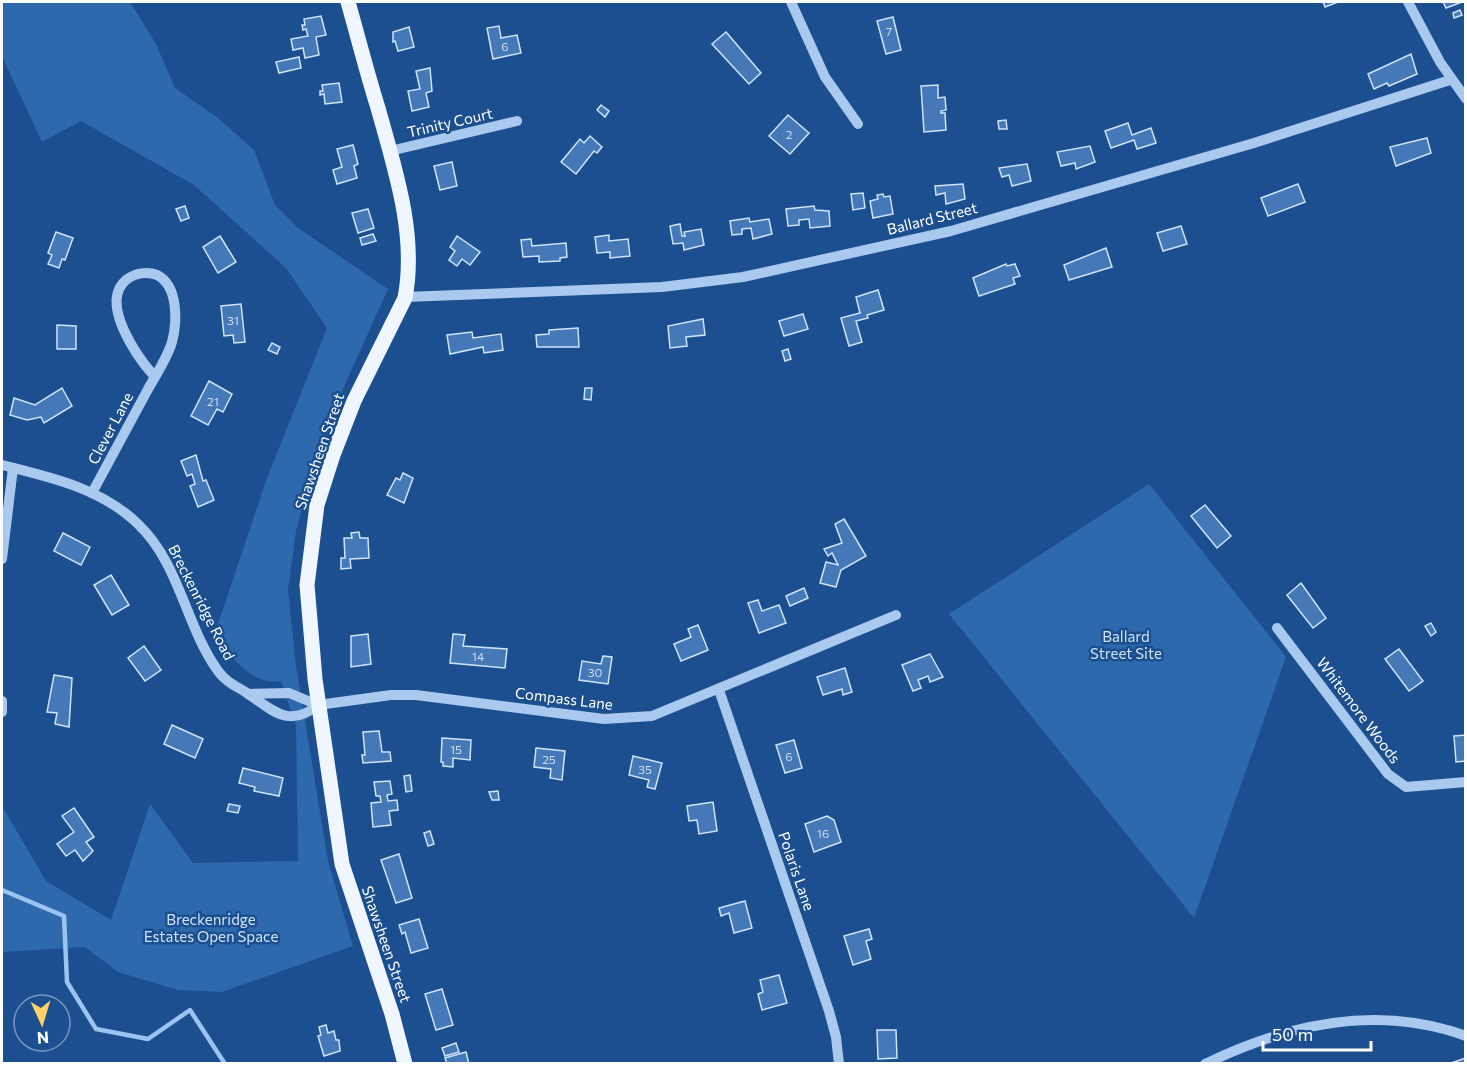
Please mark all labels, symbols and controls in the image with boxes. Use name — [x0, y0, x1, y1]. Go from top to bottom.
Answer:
house number: 7 — [886, 24, 892, 38]
house number: 6 — [501, 39, 509, 53]
street label: Trinity Court — [405, 103, 495, 141]
house number: 2 — [786, 127, 793, 141]
street label: Ballard Street — [885, 198, 979, 238]
house number: 31 — [227, 313, 239, 327]
street label: Clever Lane — [84, 389, 137, 467]
street label: Shawsheen Street — [291, 390, 347, 512]
house number: 21 — [207, 394, 219, 408]
street label: Breckenridge Road — [165, 541, 239, 663]
park label: Ballard Street Site — [1090, 627, 1162, 662]
house number: 14 — [472, 649, 484, 663]
street label: Whitemore Woods — [1313, 653, 1405, 767]
house number: 30 — [588, 665, 603, 679]
street label: Compass Lane — [514, 683, 614, 713]
house number: 15 — [450, 742, 462, 756]
house number: 6 — [785, 749, 793, 763]
house number: 25 — [542, 752, 556, 766]
house number: 35 — [638, 762, 652, 776]
house number: 16 — [817, 826, 829, 840]
street label: Polaris Lane — [775, 829, 819, 913]
street label: Shawsheen Street — [359, 883, 415, 1005]
park label: Breckenridge Estates Open Space — [144, 910, 278, 945]
north arrow — [12, 993, 72, 1053]
scale bar — [1263, 1014, 1371, 1052]
text: 50 m — [1272, 1023, 1313, 1045]
text: N — [36, 1029, 50, 1048]

